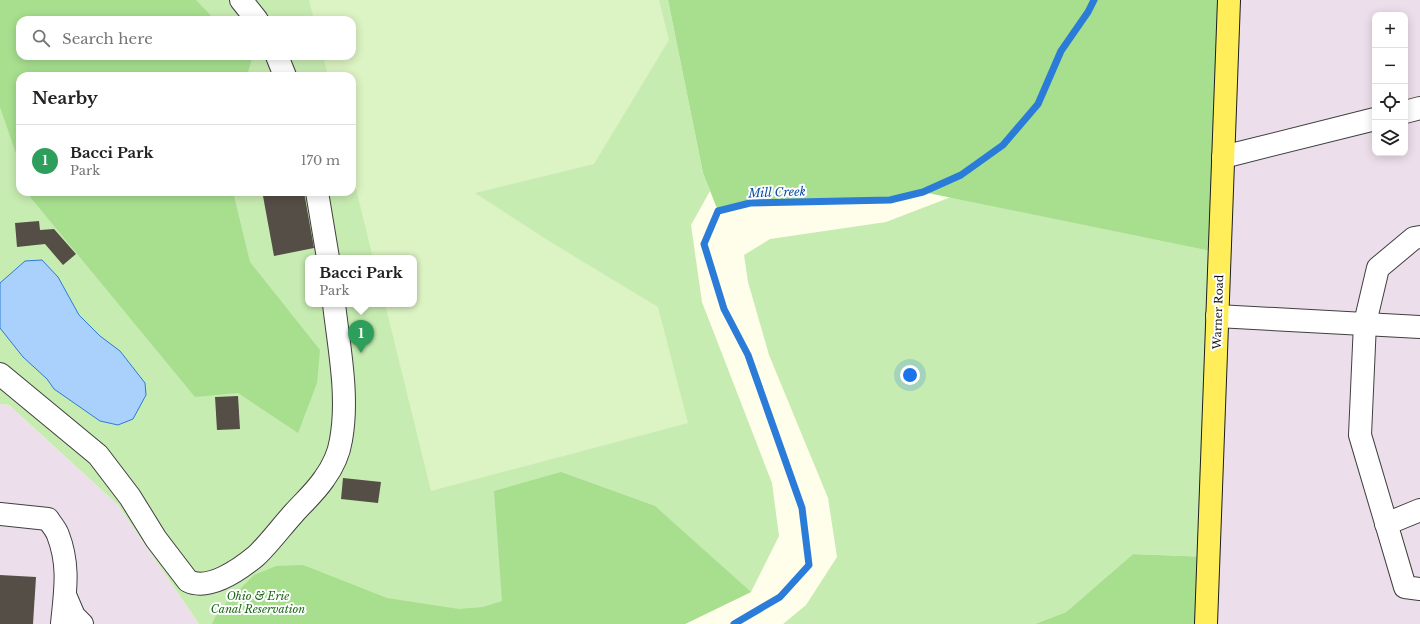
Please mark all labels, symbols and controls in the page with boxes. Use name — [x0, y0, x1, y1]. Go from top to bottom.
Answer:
map controls — [1372, 12, 1408, 156]
button: + — [1372, 12, 1408, 48]
search box — [16, 16, 356, 60]
icon: search — [30, 27, 52, 49]
text: Search here — [62, 29, 153, 48]
button: − — [1372, 48, 1408, 84]
button: locate — [1372, 84, 1408, 120]
text: Nearby — [32, 88, 98, 109]
button: layers — [1372, 120, 1408, 156]
text: Bacci Park — [70, 143, 154, 162]
text: 1 — [42, 152, 48, 169]
text: 170 m — [301, 152, 340, 169]
text: Park — [70, 162, 100, 179]
water label: Mill Creek — [747, 183, 806, 201]
popup — [305, 255, 417, 307]
text: Bacci Park — [319, 263, 403, 282]
street label: Warner Road — [1210, 274, 1226, 351]
text: Park — [319, 282, 349, 299]
pin: 1 — [348, 320, 374, 353]
your location — [900, 365, 920, 385]
park label: Ohio & Erie Canal Reservation — [211, 589, 305, 616]

